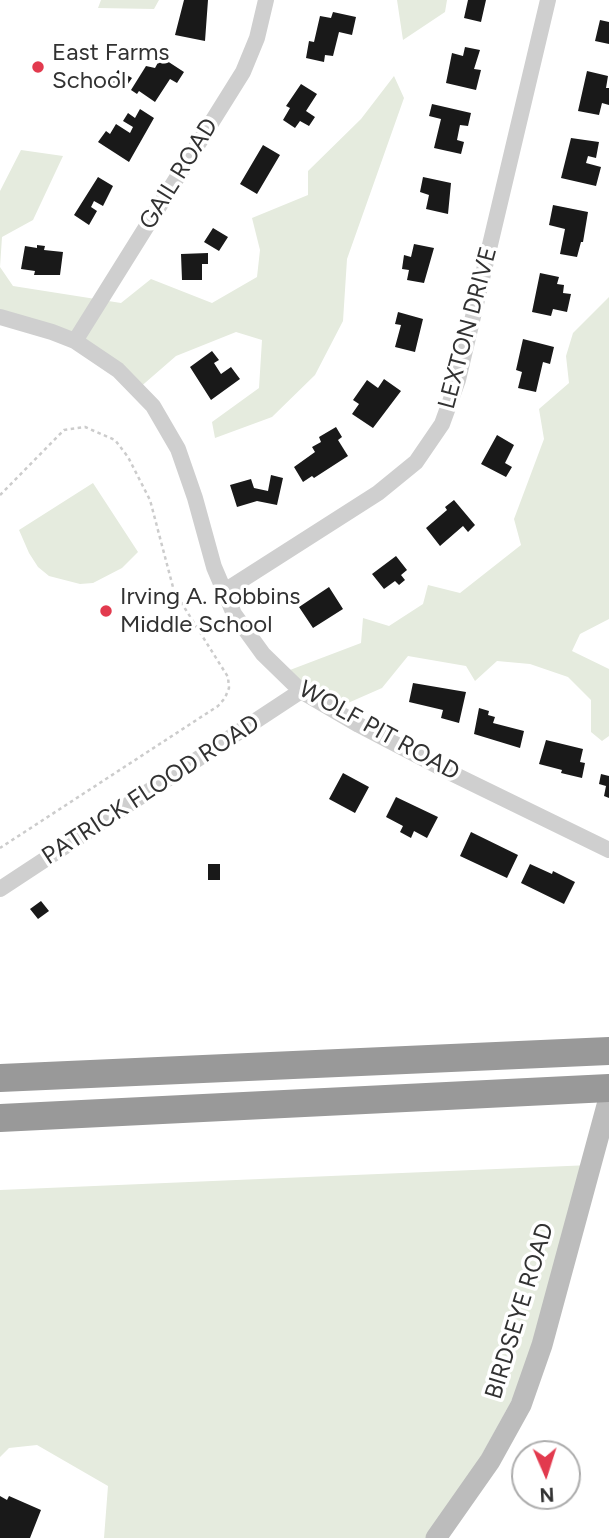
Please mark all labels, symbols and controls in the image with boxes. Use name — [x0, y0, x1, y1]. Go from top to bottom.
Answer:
place label: East Farms School — [52, 39, 169, 95]
marker: East Farms School — [30, 59, 46, 75]
street label: GAIL ROAD — [133, 113, 225, 235]
street label: LEXTON DRIVE — [433, 244, 503, 412]
place label: Irving A. Robbins Middle School — [120, 583, 300, 639]
marker: Irving A. Robbins Middle School — [98, 603, 114, 619]
street label: WOLF PIT ROAD — [294, 675, 464, 787]
street label: PATRICK FLOOD ROAD — [37, 709, 265, 871]
street label: BIRDSEYE ROAD — [480, 1219, 560, 1403]
north arrow — [511, 1440, 581, 1510]
text: N — [539, 1483, 555, 1506]

